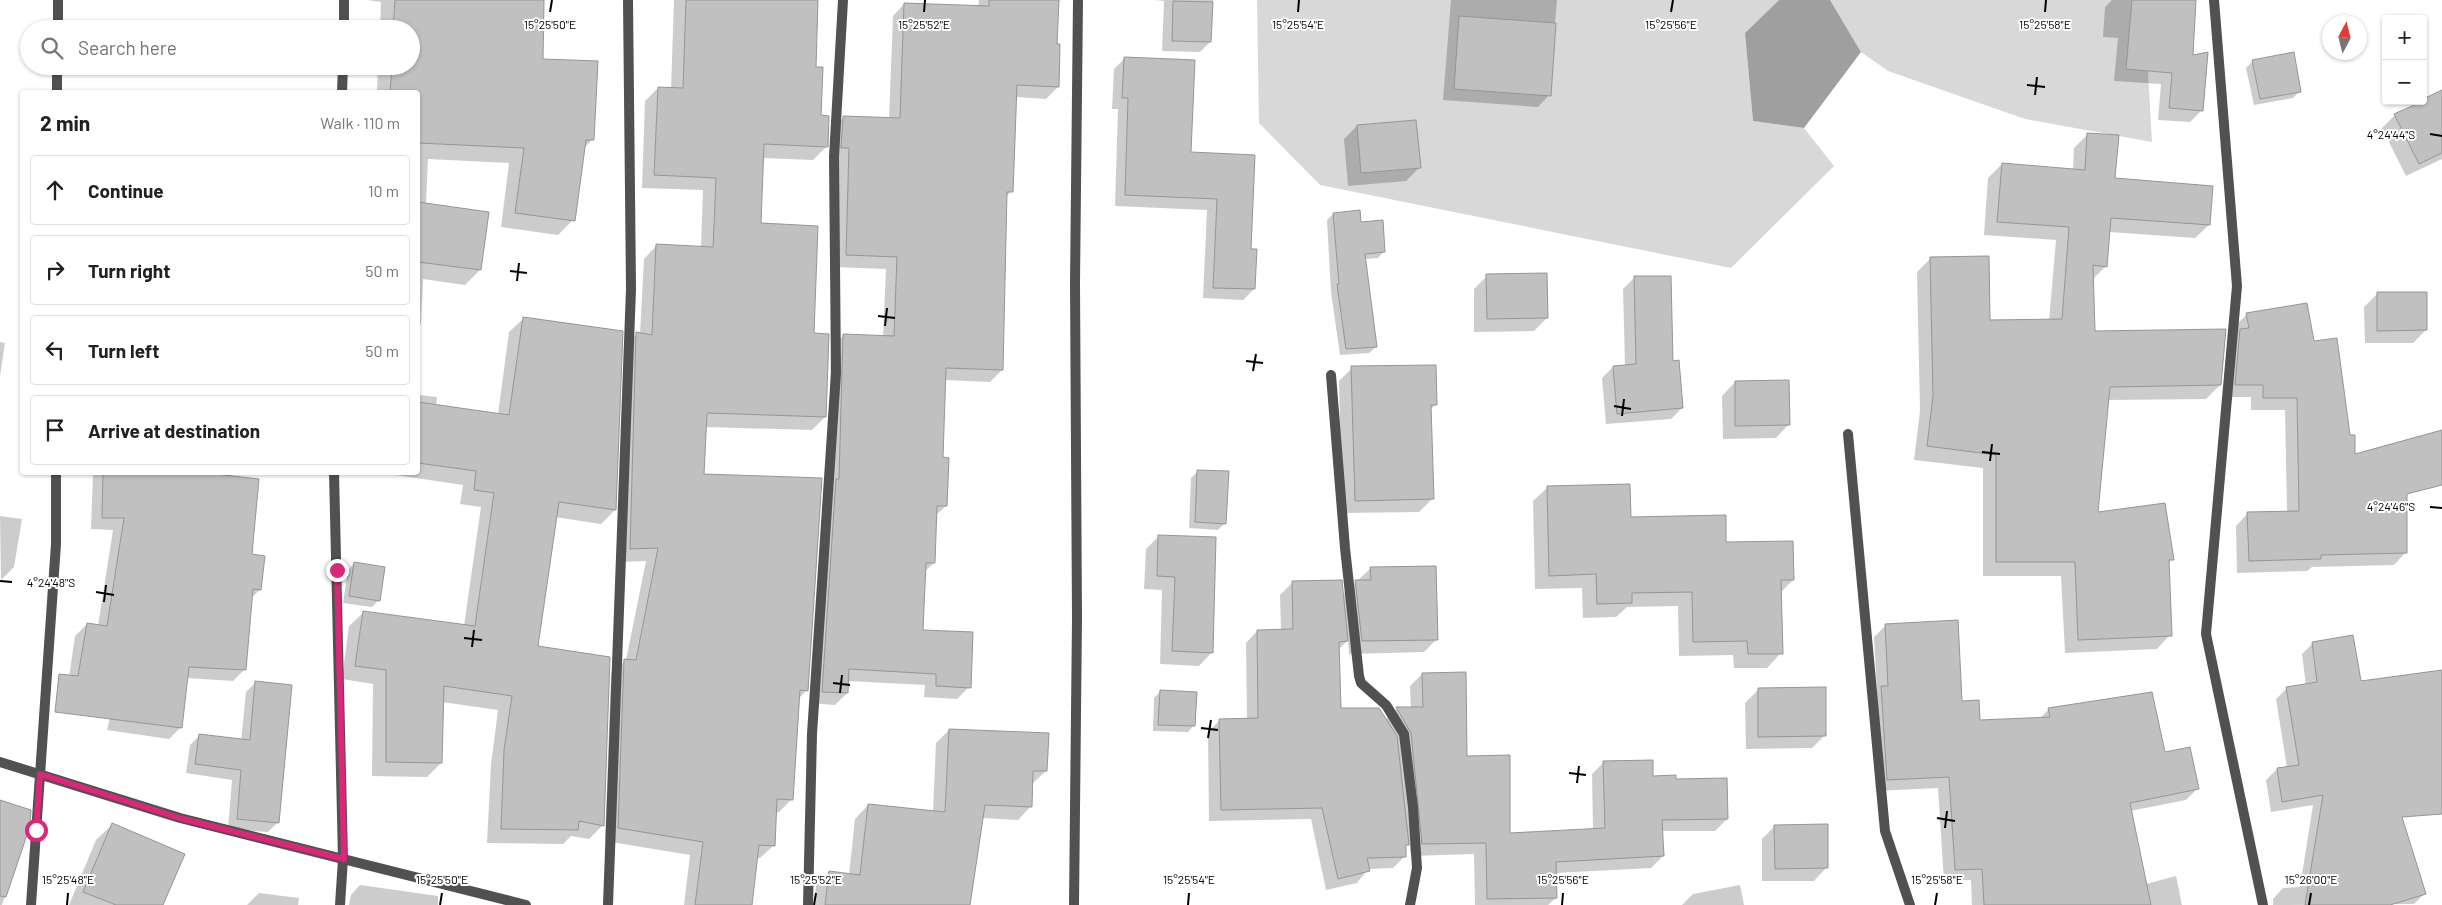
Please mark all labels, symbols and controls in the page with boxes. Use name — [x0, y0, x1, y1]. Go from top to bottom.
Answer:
north arrow — [2322, 15, 2367, 60]
map controls — [2382, 15, 2427, 105]
button: + — [2382, 15, 2427, 60]
text: 15°25'50"E — [524, 17, 576, 31]
text: 15°25'52"E — [898, 17, 950, 31]
text: 15°25'54"E — [1272, 17, 1324, 31]
text: 15°25'56"E — [1645, 17, 1697, 31]
text: 15°25'58"E — [2019, 17, 2071, 31]
search box — [20, 20, 420, 75]
icon: search — [38, 34, 66, 62]
text: Search here — [78, 36, 177, 59]
button: − — [2382, 60, 2427, 105]
text: 2 min — [40, 110, 90, 135]
text: Walk · 110 m — [320, 113, 400, 132]
text: 4°24'44"S — [2367, 127, 2415, 141]
icon: ahead — [41, 176, 69, 204]
text: Continue — [88, 179, 164, 202]
text: 10 m — [368, 181, 399, 200]
icon: right — [41, 256, 69, 284]
text: Turn right — [88, 259, 170, 282]
text: 50 m — [365, 261, 399, 280]
icon: left — [41, 336, 69, 364]
text: Turn left — [88, 339, 159, 362]
text: 50 m — [365, 341, 399, 360]
icon: arrive — [41, 416, 69, 444]
text: Arrive at destination — [88, 419, 260, 442]
text: 4°24'46"S — [2367, 499, 2415, 513]
route end — [326, 559, 349, 582]
text: 4°24'48"S — [27, 575, 75, 589]
route start — [25, 819, 48, 842]
text: 15°25'48"E — [42, 872, 94, 886]
text: 15°25'50"E — [416, 872, 468, 886]
text: 15°25'52"E — [790, 872, 842, 886]
text: 15°25'54"E — [1163, 872, 1215, 886]
text: 15°25'56"E — [1537, 872, 1589, 886]
text: 15°25'58"E — [1911, 872, 1963, 886]
text: 15°26'00"E — [2284, 872, 2338, 886]

